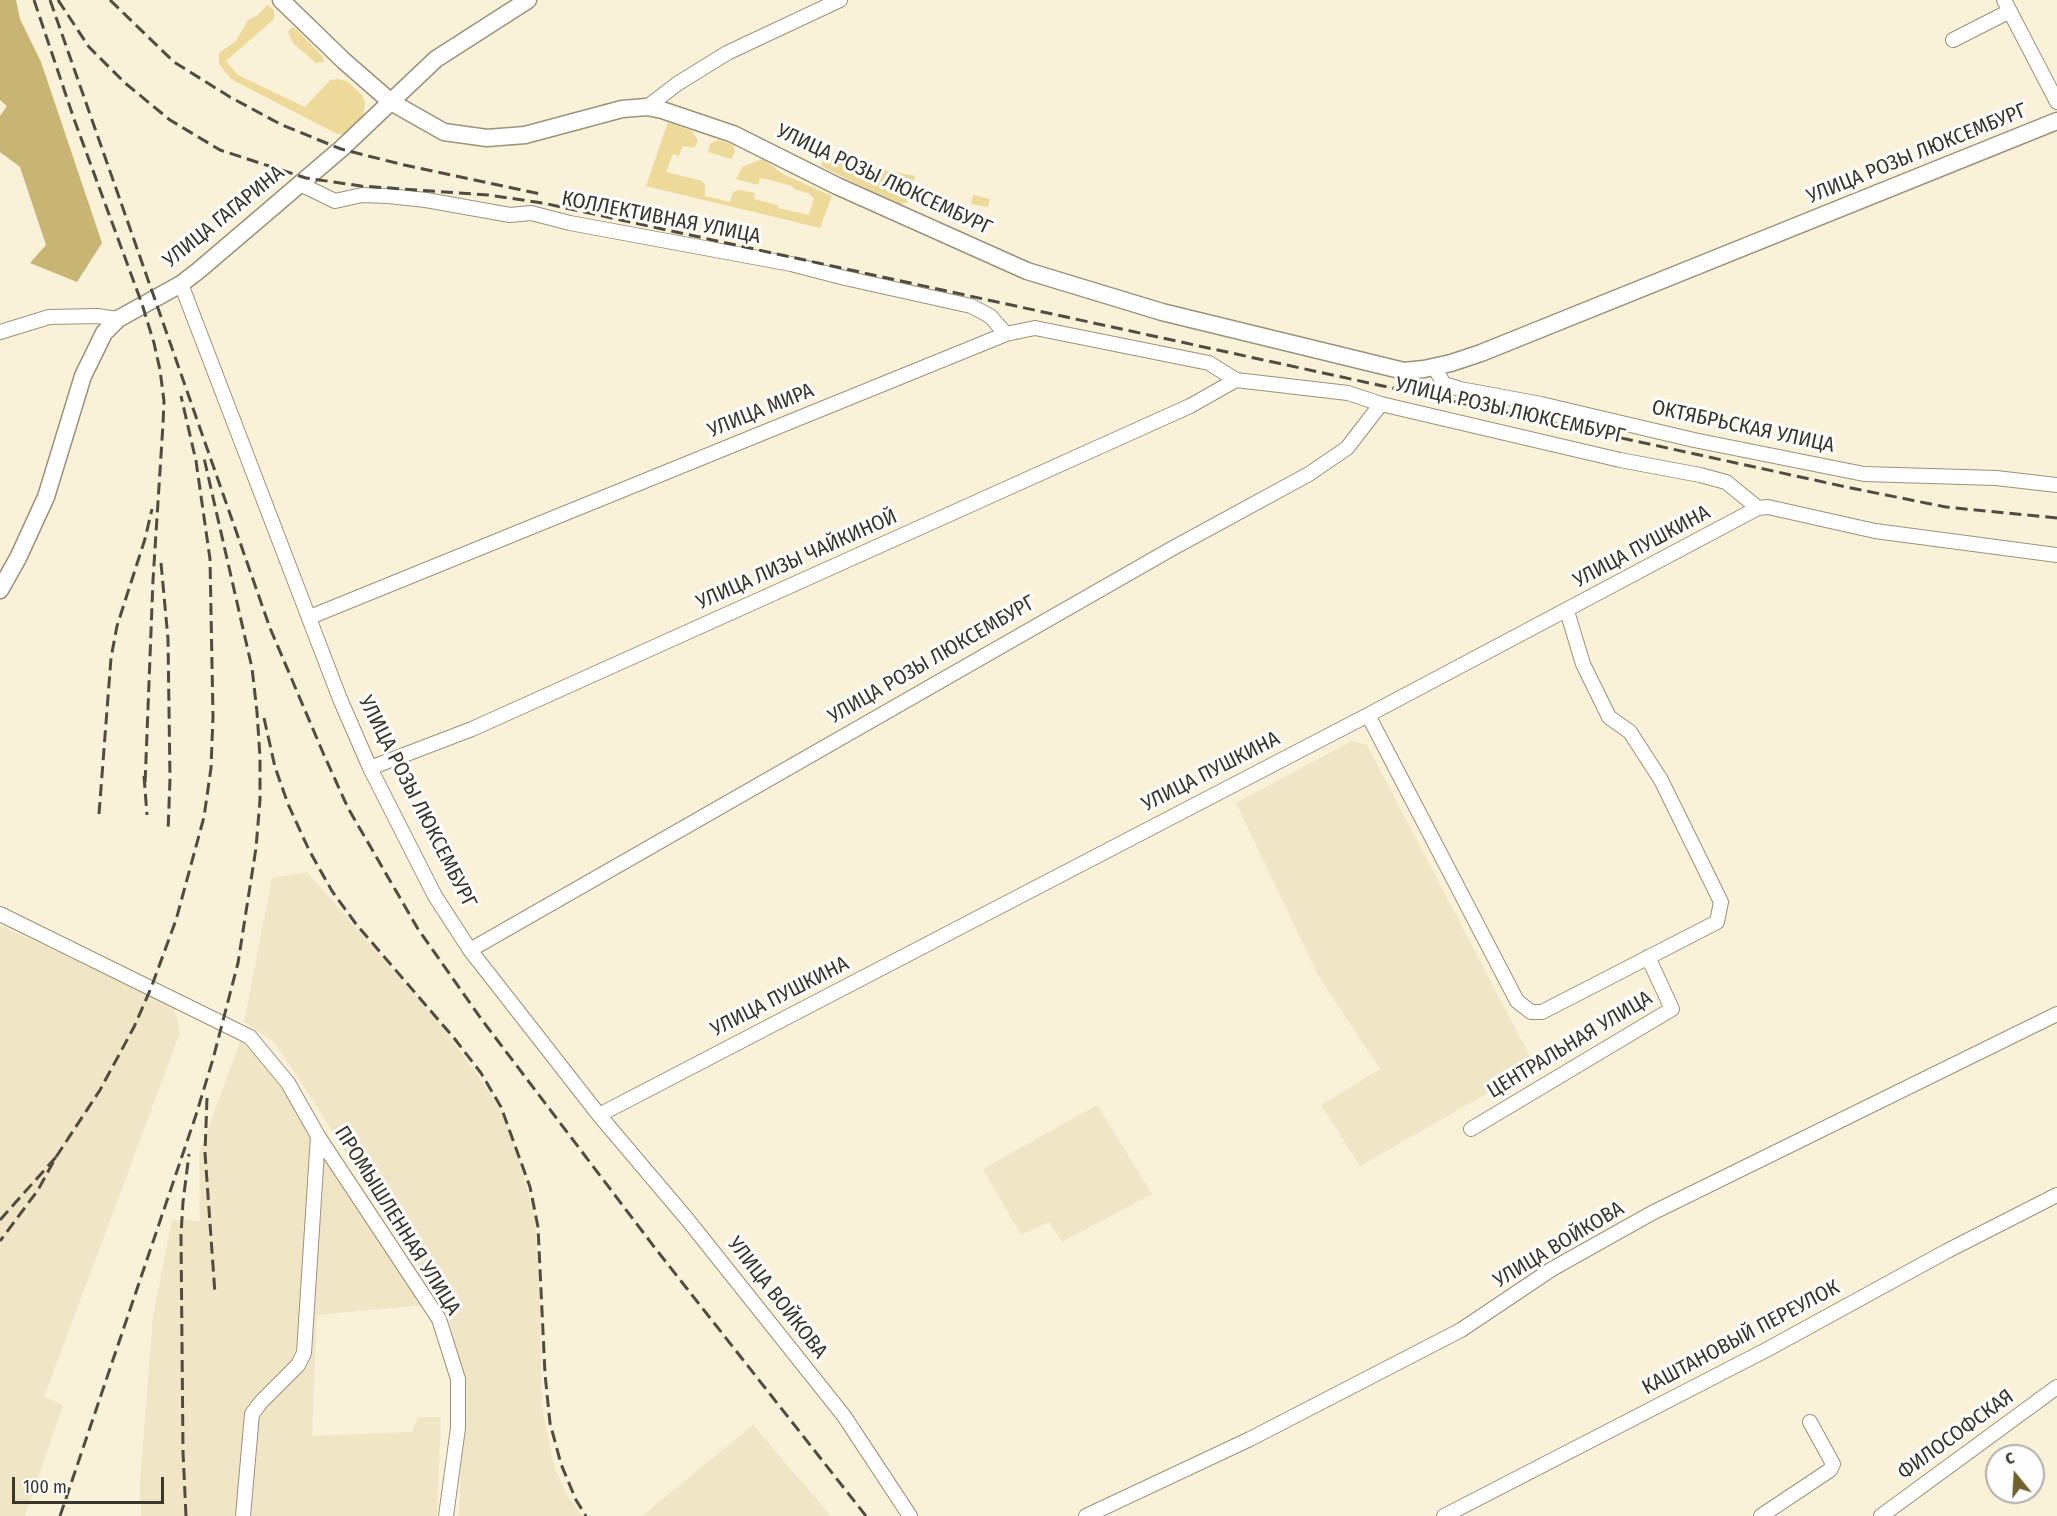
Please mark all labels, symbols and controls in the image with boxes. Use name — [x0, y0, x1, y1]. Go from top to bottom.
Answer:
street label: УЛИЦА РОЗЫ ЛЮКСЕМБУРГ — [1803, 98, 2031, 210]
street label: УЛИЦА РОЗЫ ЛЮКСЕМБУРГ — [772, 119, 996, 241]
street label: УЛИЦА ГАГАРИНА — [158, 161, 290, 273]
street label: КОЛЛЕКТИВНАЯ УЛИЦА — [559, 186, 763, 250]
street label: УЛИЦА РОЗЫ ЛЮКСЕМБУРГ — [1393, 372, 1627, 450]
street label: УЛИЦА МИРА — [704, 378, 818, 444]
street label: ОКТЯБРЬСКАЯ УЛИЦА — [1649, 395, 1837, 459]
street label: УЛИЦА ПУШКИНА — [1569, 500, 1715, 594]
street label: УЛИЦА ЛИЗЫ ЧАЙКИНОЙ — [693, 504, 901, 616]
street label: УЛИЦА РОЗЫ ЛЮКСЕМБУРГ — [824, 590, 1040, 730]
street label: УЛИЦА РОЗЫ ЛЮКСЕМБУРГ — [352, 692, 482, 912]
street label: УЛИЦА ПУШКИНА — [1138, 726, 1284, 818]
street label: УЛИЦА ПУШКИНА — [707, 951, 853, 1043]
street label: ЦЕНТРАЛЬНАЯ УЛИЦА — [1483, 986, 1657, 1104]
street label: ПРОМЫШЛЕННАЯ УЛИЦА — [329, 1122, 465, 1320]
street label: УЛИЦА ВОЙКОВА — [1489, 1196, 1629, 1294]
street label: УЛИЦА ВОЙКОВА — [722, 1232, 832, 1364]
street label: КАШТАНОВЫЙ ПЕРЕУЛОК — [1638, 1275, 1844, 1401]
street label: ФИЛОСОФСКАЯ — [1893, 1385, 2019, 1485]
north arrow — [1985, 1444, 2045, 1504]
scale bar — [15, 1465, 166, 1503]
text: 100 m — [23, 1476, 67, 1498]

